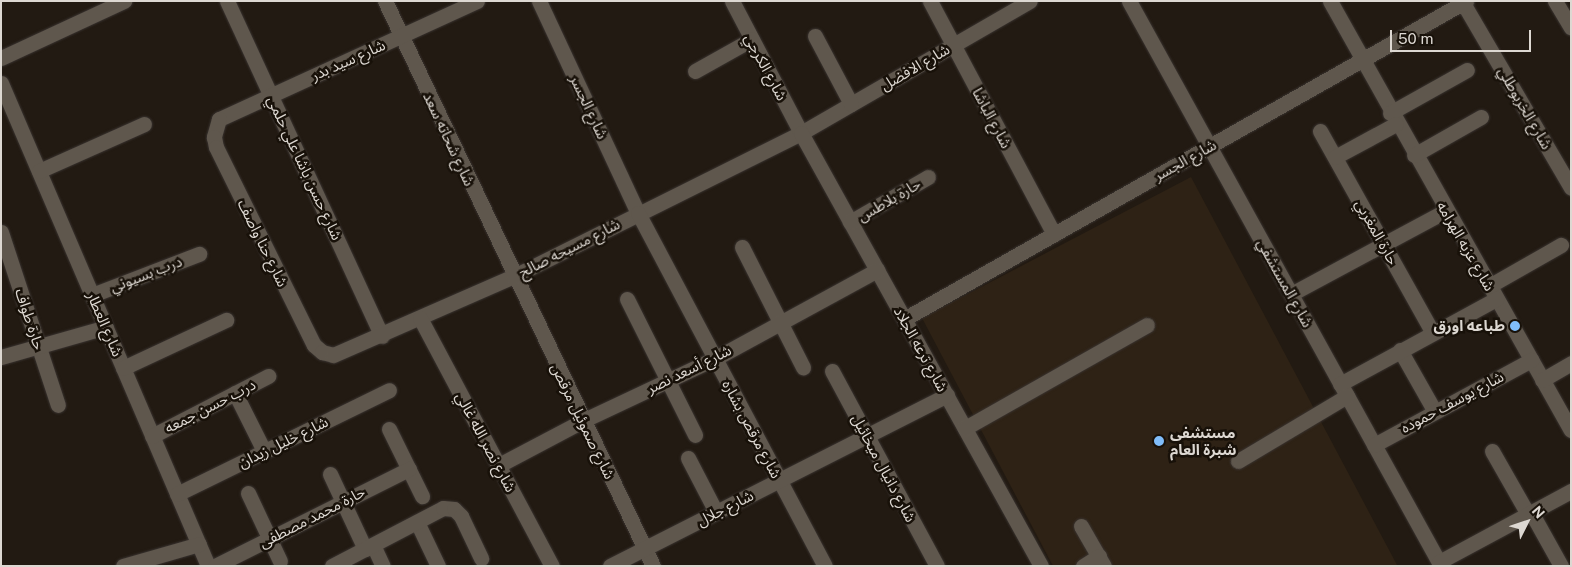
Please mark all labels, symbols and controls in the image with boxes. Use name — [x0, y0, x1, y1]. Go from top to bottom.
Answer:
scale bar — [1392, 20, 1533, 52]
street label: شارع الكرجي — [741, 30, 791, 104]
text: 50 m — [1398, 30, 1433, 47]
street label: شارع سيد بدر — [308, 36, 388, 84]
street label: شارع الافضل — [877, 40, 953, 94]
street label: شارع الخربوطلي — [1494, 64, 1556, 152]
street label: شارع الجسر — [566, 72, 612, 142]
street label: شارع الباشا — [969, 85, 1015, 151]
street label: شارع شحاته سعد — [419, 89, 479, 189]
street label: شارع حسن باشا علي حلمي — [264, 93, 346, 243]
street label: شارع الجسر — [1151, 136, 1219, 184]
street label: حارة بلاطس — [854, 175, 924, 225]
street label: شارع حنا واصف — [234, 196, 292, 290]
street label: حارة المغربي — [1352, 196, 1402, 268]
street label: شارع عزبه الهرامه — [1433, 198, 1499, 294]
street label: شارع مسيحه صالح — [515, 215, 623, 281]
street label: شارع المستشفي — [1253, 236, 1317, 330]
street label: درب بسيوني — [107, 252, 185, 296]
street label: حارة طواف — [12, 286, 48, 352]
street label: شارع العطار — [83, 289, 127, 359]
street label: شارع ترعه الجلاد — [890, 303, 952, 395]
place label: طباعه اورق — [1434, 317, 1505, 335]
marker: طباعه اورق — [1509, 320, 1521, 332]
street label: شارع أسعد نصر — [644, 341, 734, 397]
street label: شارع صموئيل مرقص — [547, 360, 619, 482]
street label: شارع يوسف حموده — [1397, 367, 1507, 437]
street label: درب حسن جمعه — [161, 375, 259, 437]
street label: شارع مرقص بشاره — [718, 377, 786, 481]
street label: شارع نصر الله غالي — [452, 389, 520, 495]
street label: شارع دانيال ميخائيل — [848, 411, 920, 525]
street label: شارع خليل زيدان — [235, 412, 331, 472]
place label: مستشفى شبرة العام — [1170, 423, 1236, 458]
marker: مستشفى شبرة العام — [1152, 434, 1166, 448]
street label: حارة محمد مصطفى — [256, 482, 368, 552]
street label: شارع جلال — [694, 486, 756, 530]
north arrow — [1502, 497, 1552, 547]
text: N — [1529, 503, 1548, 522]

